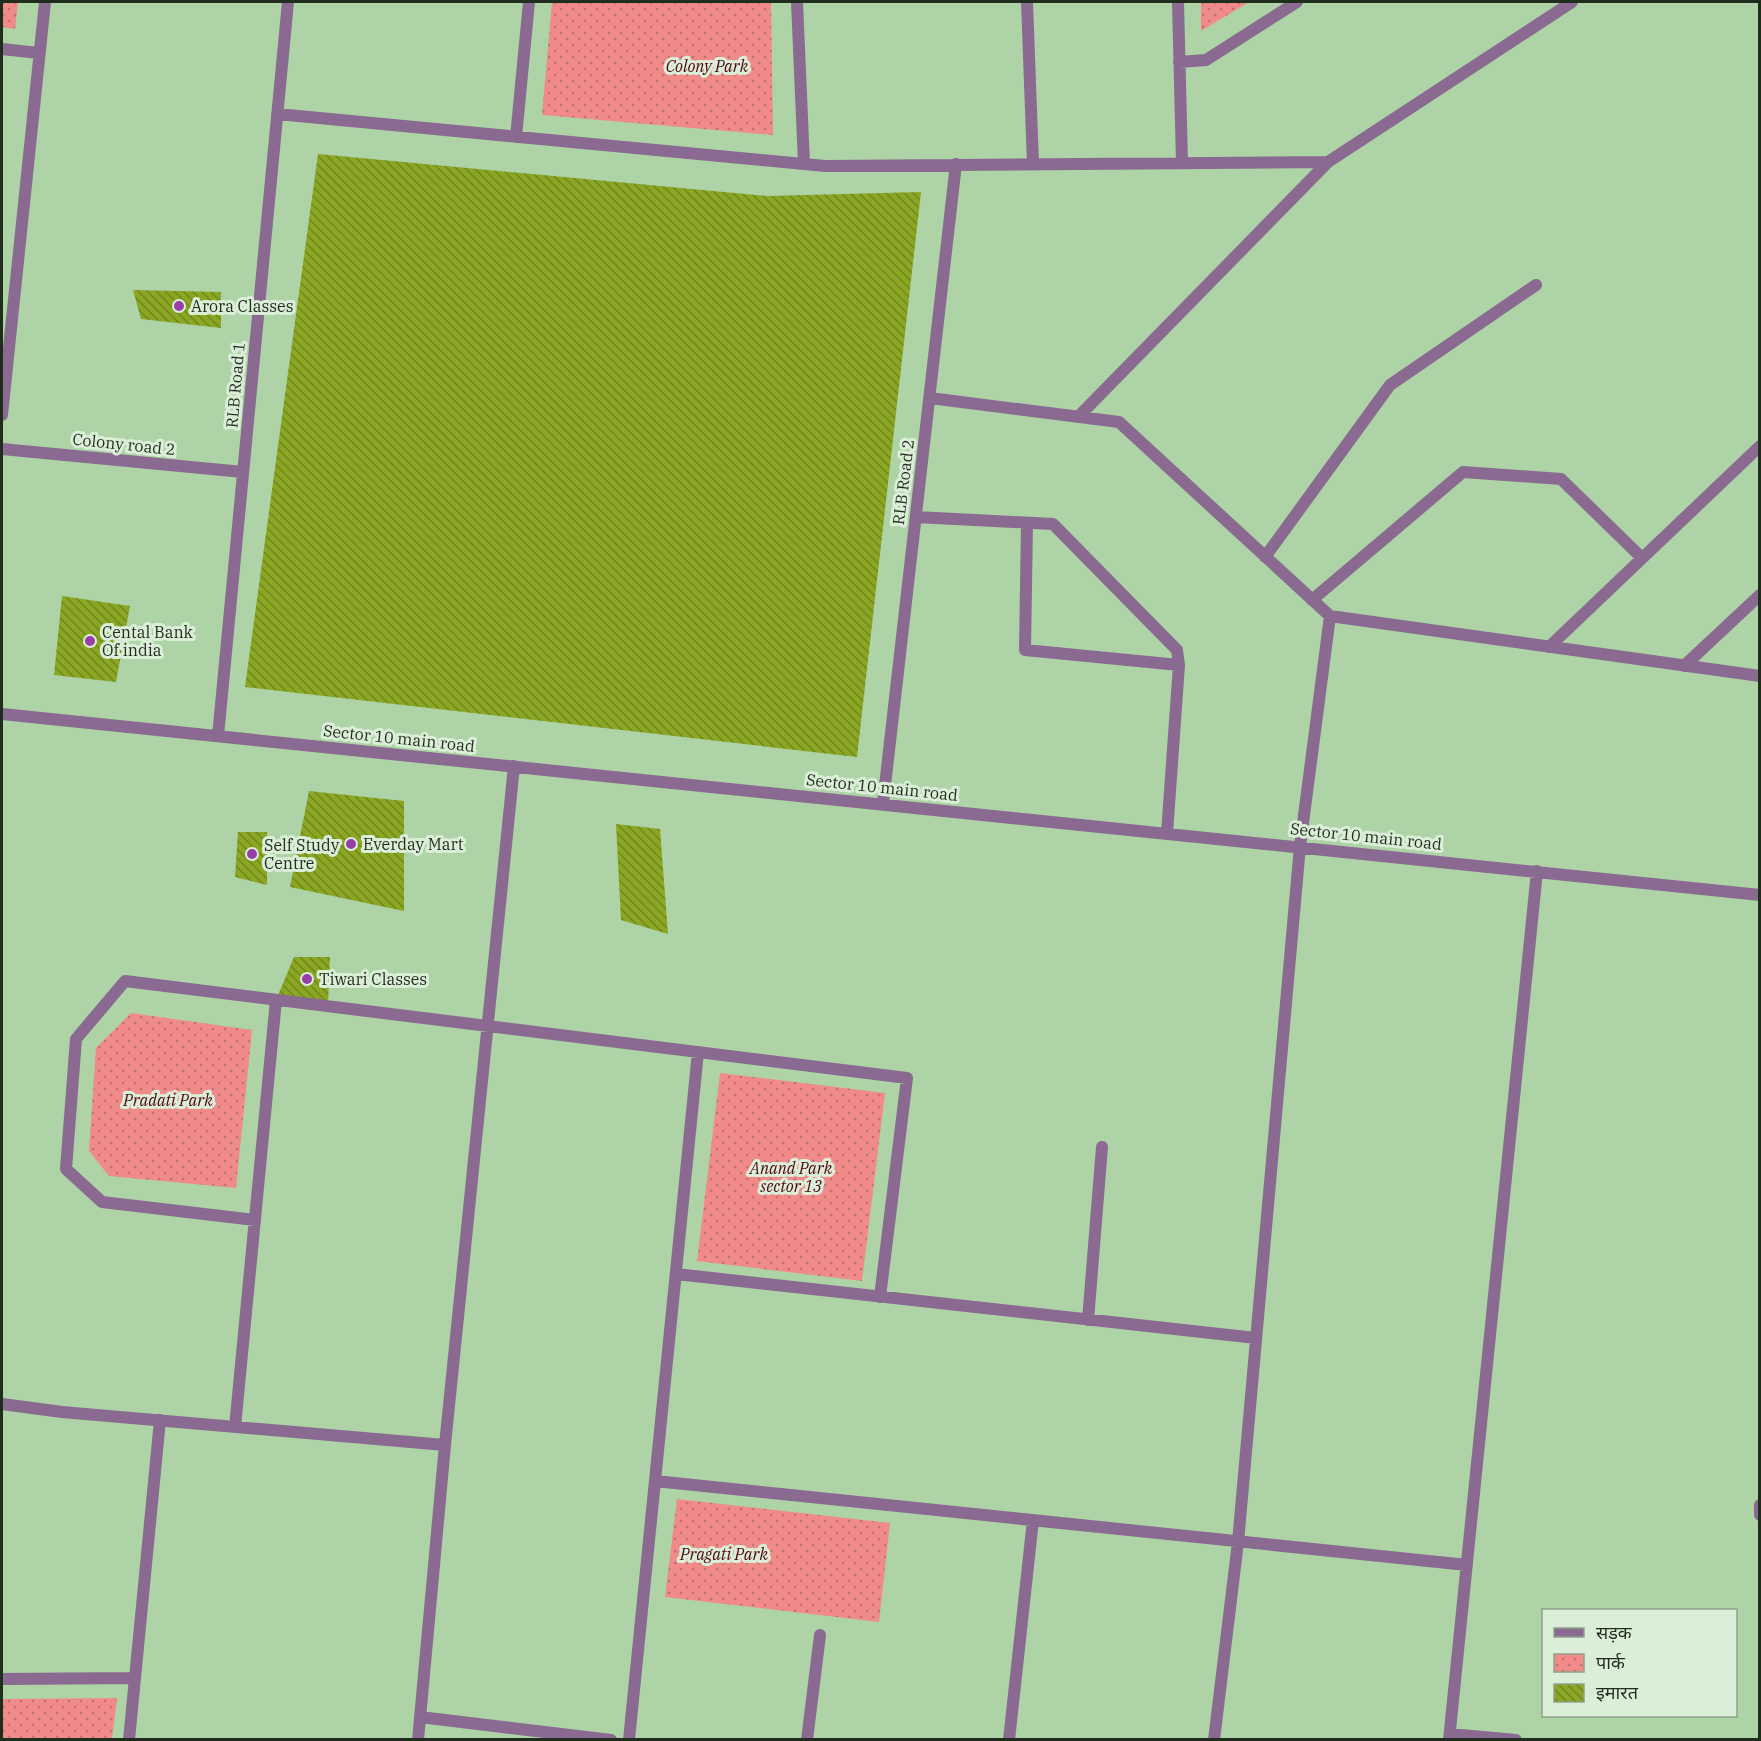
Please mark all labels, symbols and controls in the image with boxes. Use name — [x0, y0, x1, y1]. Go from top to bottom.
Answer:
park label: Colony Park — [666, 56, 749, 76]
place label: Arora Classes — [191, 296, 293, 316]
marker: Arora Classes — [172, 299, 186, 313]
street label: RLB Road 1 — [221, 341, 249, 429]
street label: Colony road 2 — [72, 429, 176, 459]
street label: RLB Road 2 — [888, 438, 918, 526]
place label: Cental Bank Of india — [102, 622, 194, 660]
marker: Cental Bank Of india — [83, 634, 97, 648]
street label: Sector 10 main road — [322, 720, 476, 756]
street label: Sector 10 main road — [805, 769, 959, 805]
street label: Sector 10 main road — [1289, 818, 1443, 854]
place label: Everday Mart — [363, 834, 464, 854]
place label: Self Study Centre — [264, 835, 340, 873]
marker: Everday Mart — [344, 837, 358, 851]
marker: Self Study Centre — [245, 847, 259, 861]
place label: Tiwari Classes — [319, 969, 427, 989]
marker: Tiwari Classes — [300, 972, 314, 986]
park label: Pradati Park — [122, 1090, 213, 1110]
park label: Anand Park sector 13 — [749, 1158, 833, 1196]
park label: Pragati Park — [679, 1544, 768, 1564]
legend — [1542, 1609, 1737, 1717]
text: सड़क — [1596, 1621, 1633, 1644]
text: पार्क — [1596, 1651, 1626, 1674]
text: इमारत — [1596, 1681, 1639, 1704]

